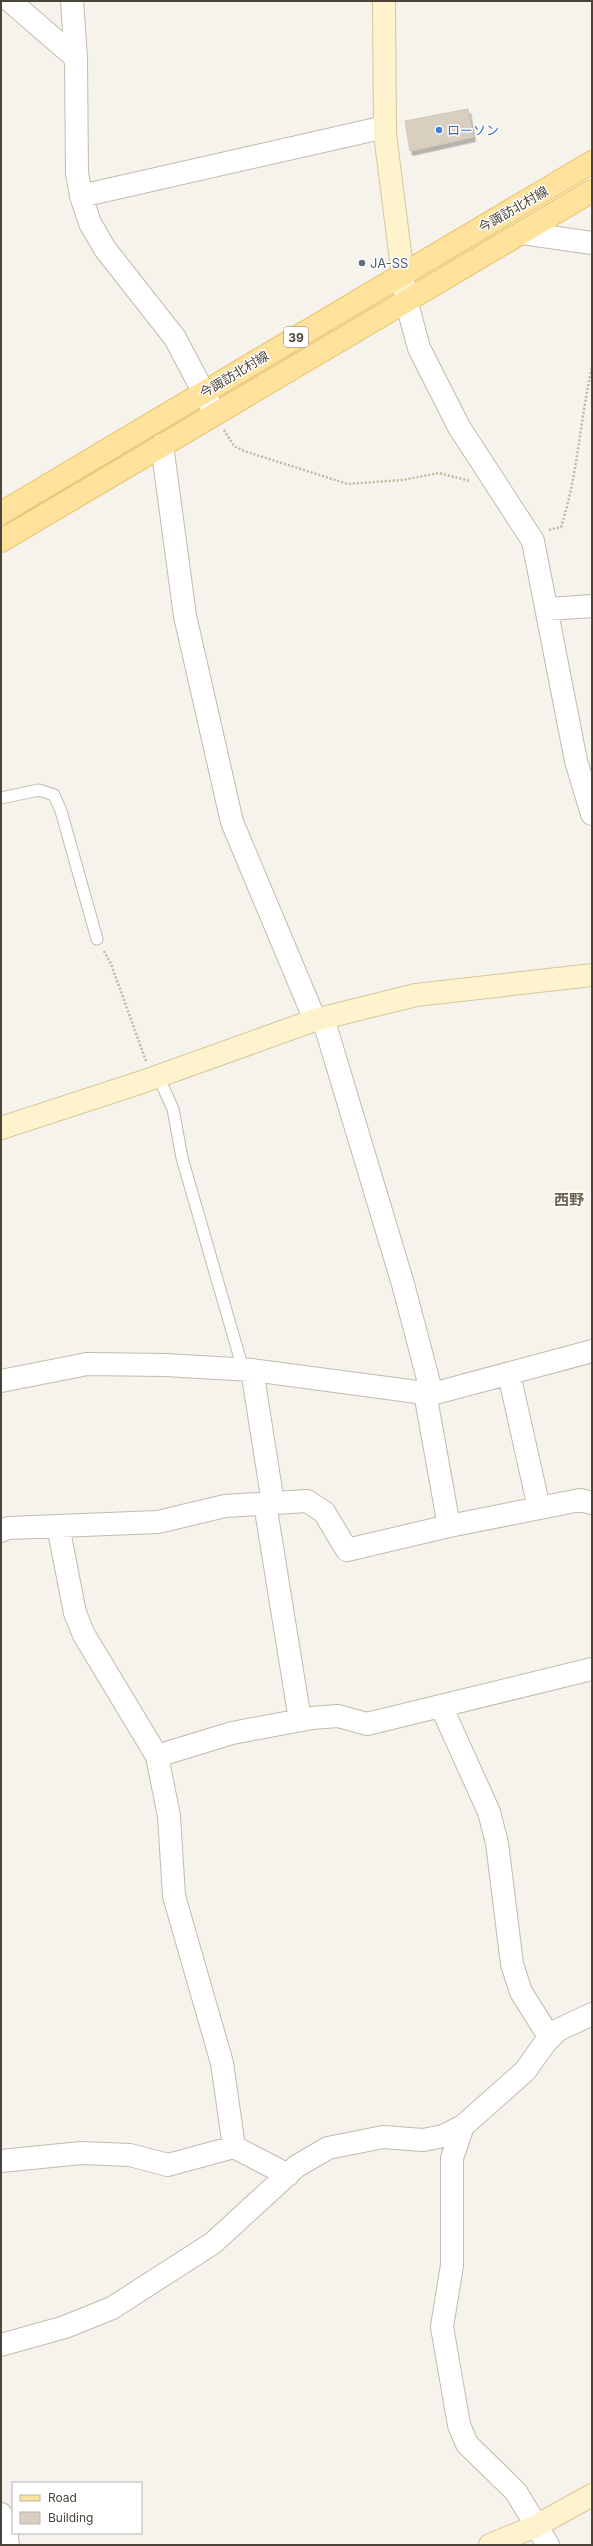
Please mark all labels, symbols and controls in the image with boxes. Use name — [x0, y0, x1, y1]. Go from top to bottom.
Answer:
place label: ローソン — [447, 122, 499, 138]
marker: ローソン — [434, 125, 444, 135]
street label: 今諏訪北村線 — [475, 183, 551, 235]
place label: JA-SS — [370, 255, 408, 271]
marker: JA-SS — [357, 258, 367, 268]
road number: 39 — [284, 327, 308, 347]
street label: 今諏訪北村線 — [196, 347, 272, 401]
district label: 西野 — [554, 1190, 584, 1209]
legend — [12, 2482, 142, 2534]
text: Road — [48, 2490, 77, 2505]
text: Building — [48, 2510, 93, 2525]

